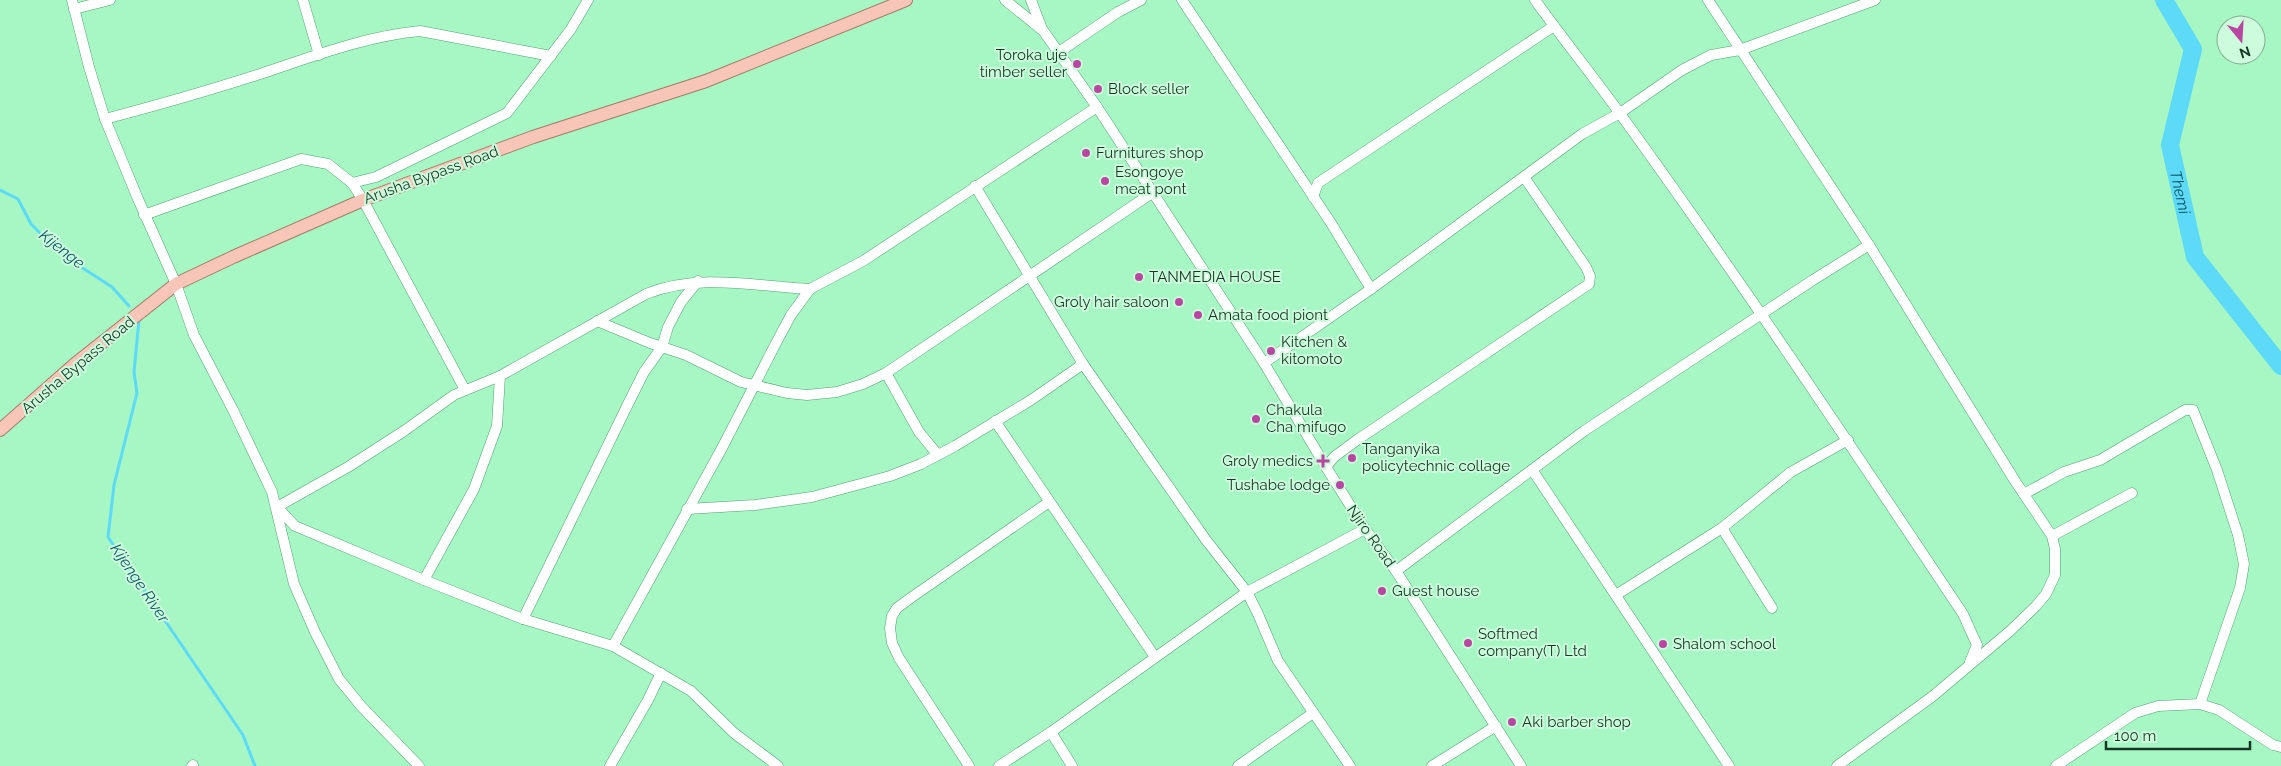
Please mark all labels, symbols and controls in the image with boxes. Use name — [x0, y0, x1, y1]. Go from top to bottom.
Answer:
north arrow — [2216, 15, 2266, 65]
text: N — [2237, 43, 2253, 62]
place label: Toroka uje timber seller — [980, 46, 1068, 81]
marker: Toroka uje timber seller — [1071, 58, 1083, 70]
place label: Block seller — [1108, 80, 1190, 98]
marker: Block seller — [1092, 83, 1104, 95]
street label: Arusha Bypass Road — [361, 142, 501, 208]
place label: Furnitures shop — [1096, 144, 1204, 162]
marker: Furnitures shop — [1080, 147, 1092, 159]
place label: Esongoye meat pont — [1115, 163, 1186, 198]
water label: Themi — [2166, 168, 2195, 216]
marker: Esongoye meat pont — [1099, 175, 1111, 187]
water label: Kijenge — [36, 225, 89, 273]
place label: TANMEDIA HOUSE — [1149, 268, 1281, 286]
marker: TANMEDIA HOUSE — [1133, 271, 1145, 283]
place label: Groly hair saloon — [1054, 293, 1169, 311]
marker: Groly hair saloon — [1173, 296, 1185, 308]
place label: Amata food piont — [1208, 306, 1328, 324]
marker: Amata food piont — [1192, 309, 1204, 321]
street label: Arusha Bypass Road — [18, 312, 138, 418]
place label: Kitchen & kitomoto — [1281, 333, 1347, 368]
marker: Kitchen & kitomoto — [1265, 345, 1277, 357]
place label: Chakula Cha mifugo — [1266, 401, 1346, 436]
marker: Chakula Cha mifugo — [1250, 413, 1262, 425]
place label: Tanganyika policytechnic collage — [1362, 440, 1510, 475]
place label: Groly medics — [1222, 452, 1313, 470]
marker: Tanganyika policytechnic collage — [1346, 452, 1358, 464]
marker: Groly medics — [1317, 455, 1329, 467]
place label: Tushabe lodge — [1227, 476, 1330, 494]
marker: Tushabe lodge — [1334, 479, 1346, 491]
street label: Njiro Road — [1343, 501, 1399, 571]
water label: Kijenge River — [107, 540, 174, 627]
place label: Guest house — [1392, 582, 1479, 600]
marker: Guest house — [1376, 585, 1388, 597]
place label: Softmed company(T) Ltd — [1478, 625, 1587, 660]
place label: Shalom school — [1673, 635, 1777, 653]
marker: Softmed company(T) Ltd — [1462, 637, 1474, 649]
marker: Shalom school — [1657, 638, 1669, 650]
place label: Aki barber shop — [1522, 713, 1631, 731]
marker: Aki barber shop — [1506, 716, 1518, 728]
scale bar — [2106, 718, 2250, 750]
text: 100 m — [2114, 727, 2156, 745]

